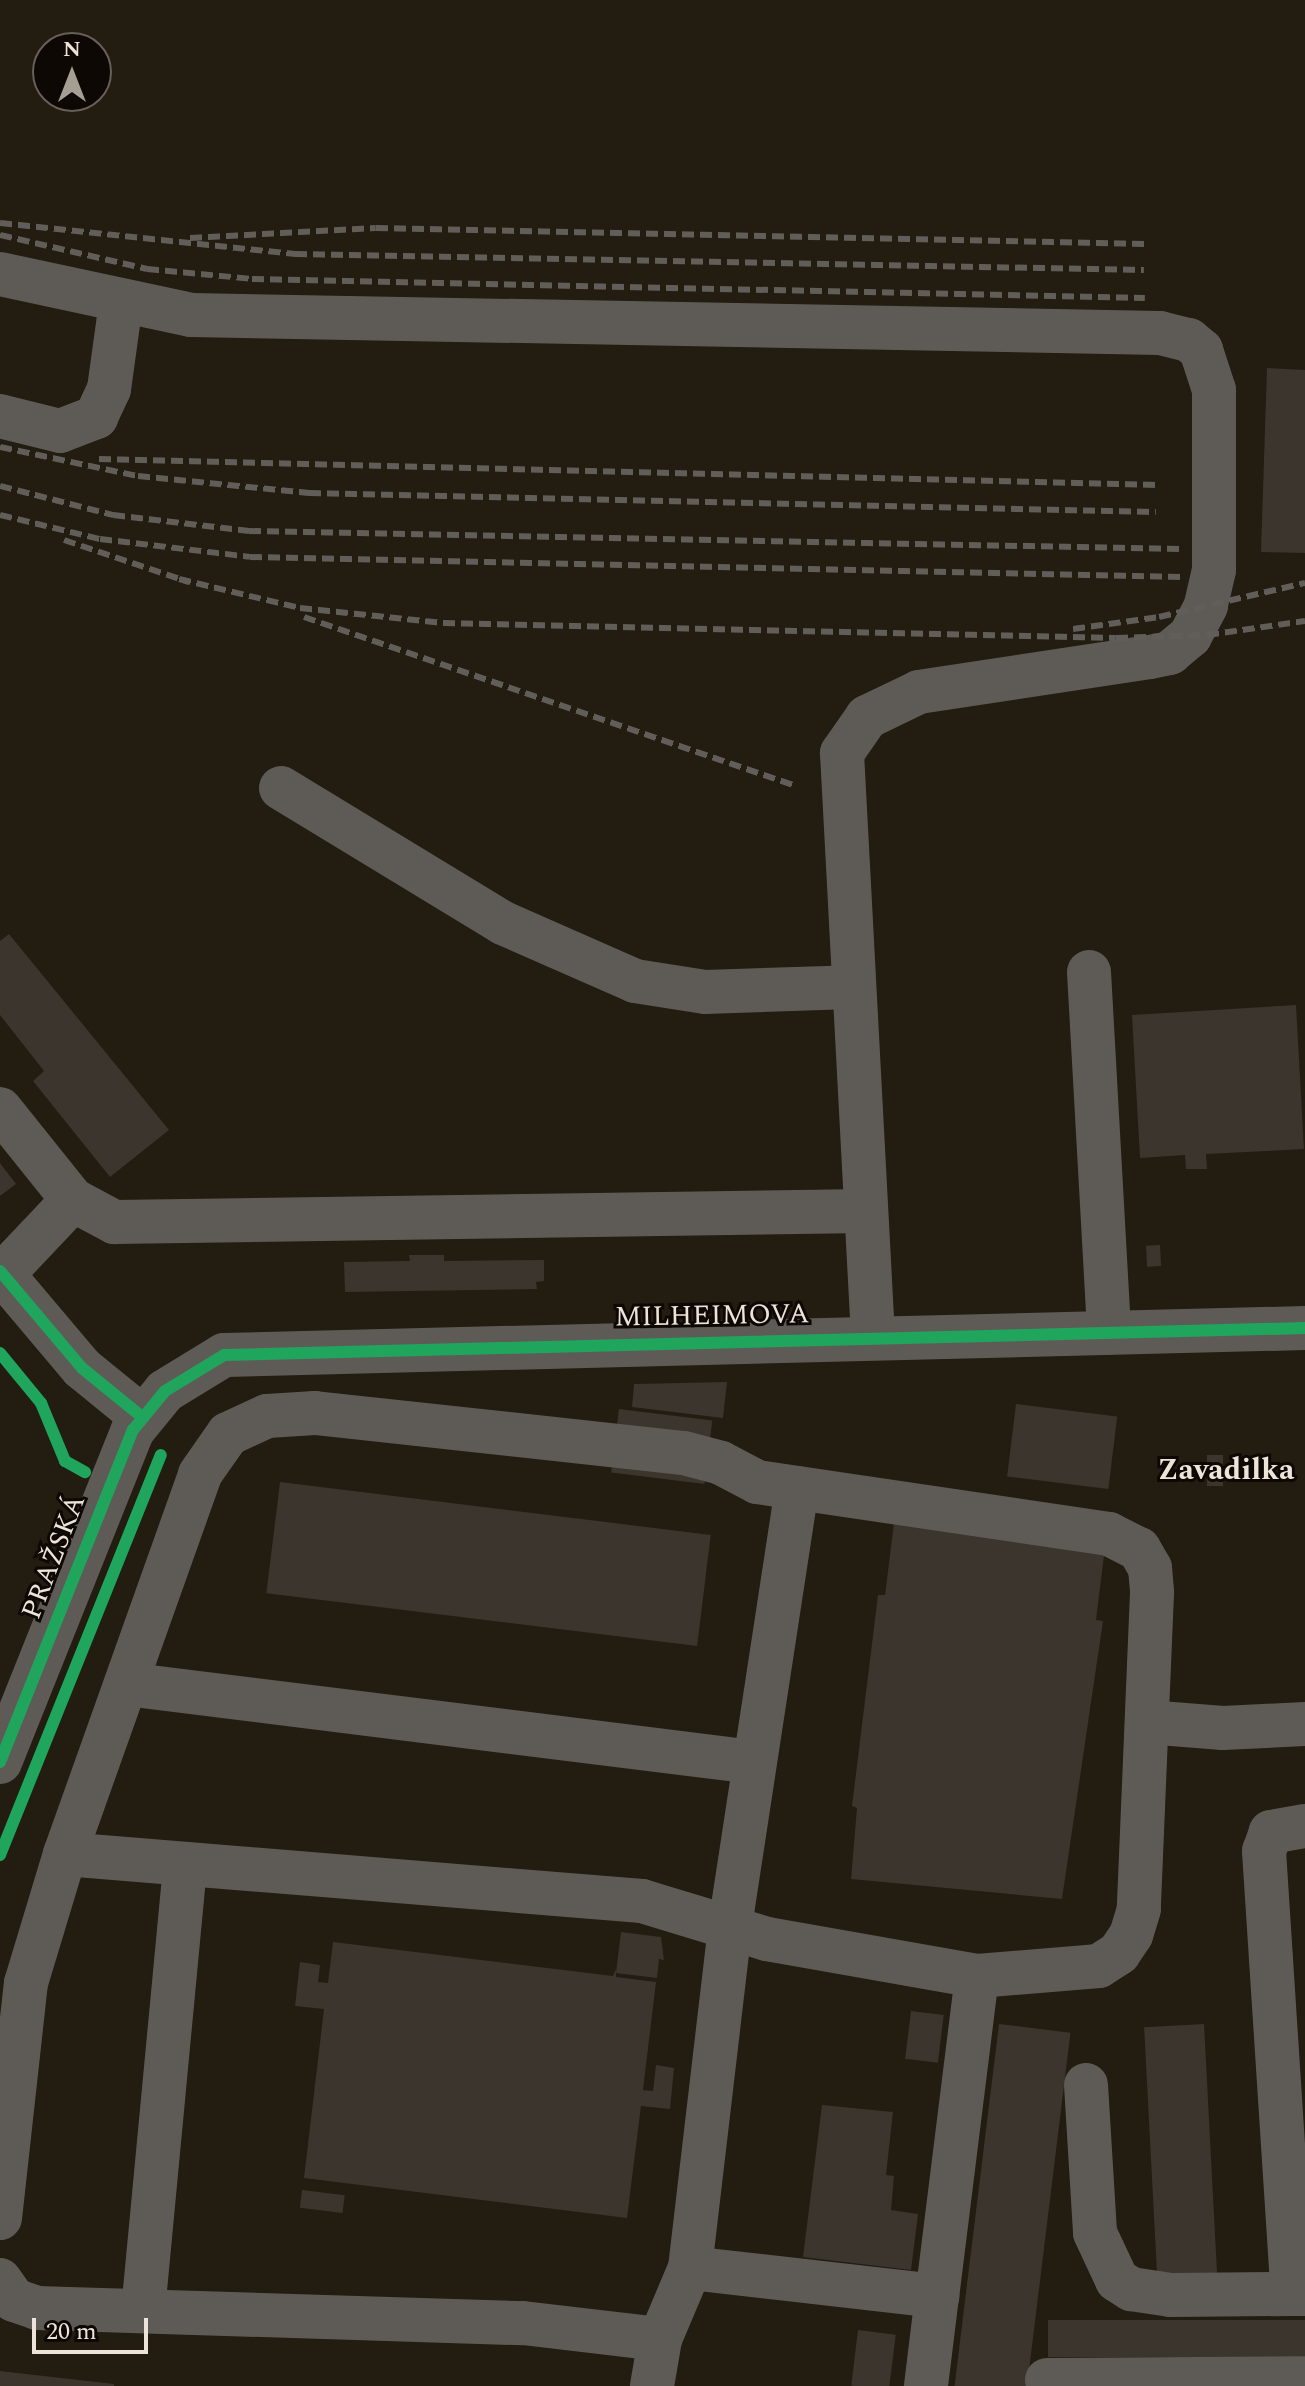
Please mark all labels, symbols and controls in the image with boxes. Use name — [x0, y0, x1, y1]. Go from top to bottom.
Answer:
north arrow — [32, 32, 112, 112]
text: N — [63, 33, 81, 66]
street label: MILHEIMOVA — [614, 1298, 810, 1334]
district label: Zavadilka — [1158, 1452, 1294, 1488]
street label: PRAŽSKÁ — [15, 1490, 93, 1624]
scale bar — [36, 2302, 152, 2352]
text: 20 m — [46, 2314, 97, 2350]

